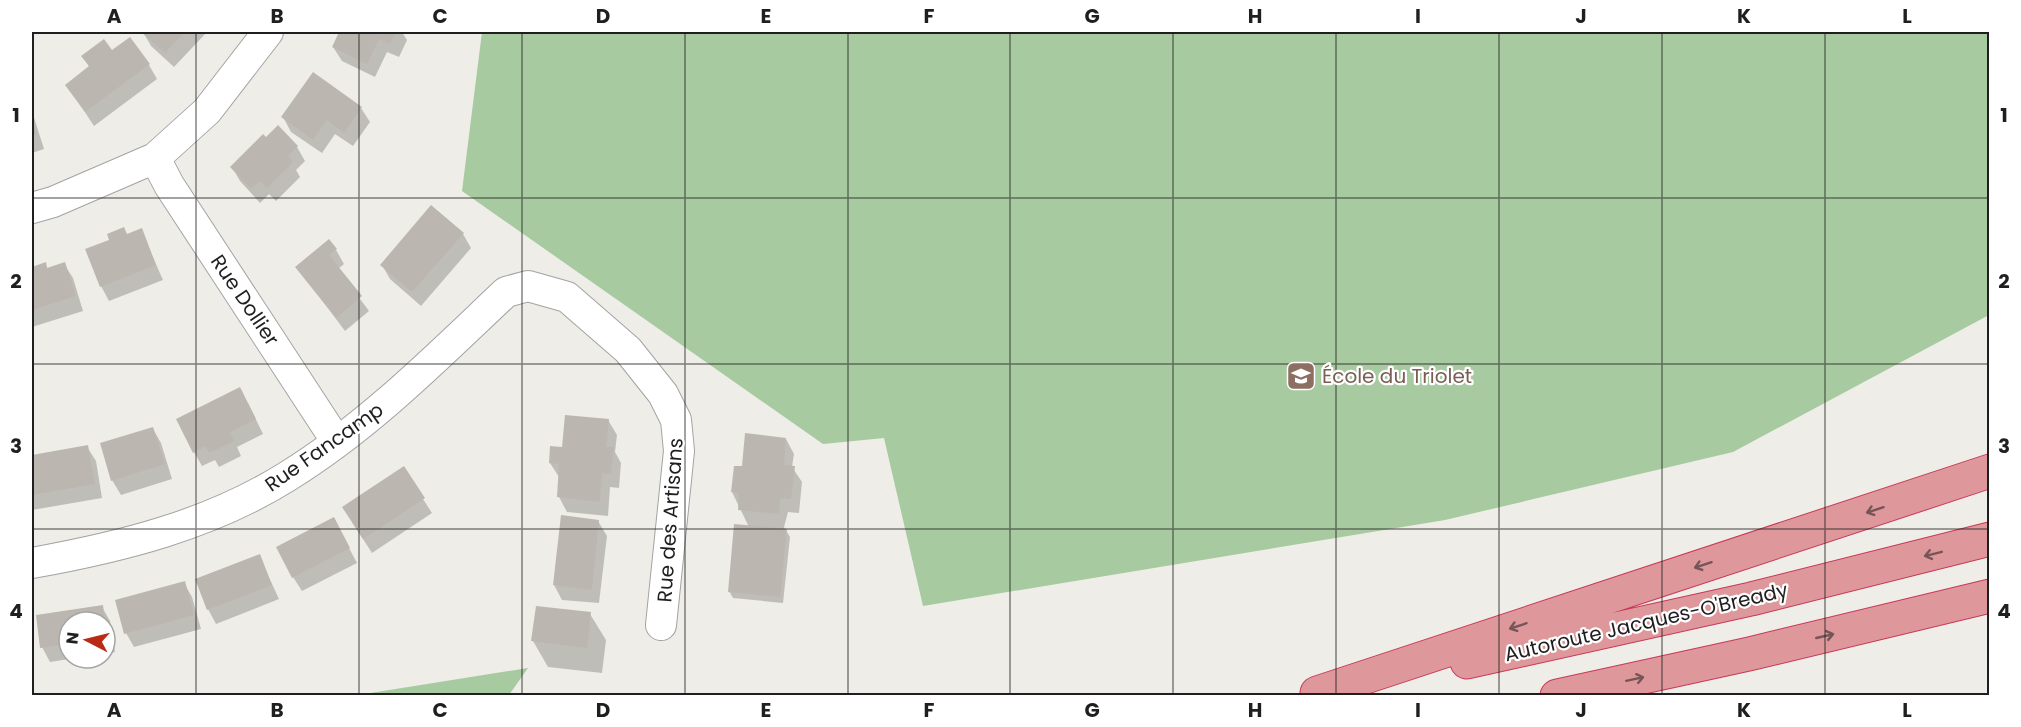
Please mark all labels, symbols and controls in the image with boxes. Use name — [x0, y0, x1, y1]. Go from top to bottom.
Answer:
text: A — [107, 2, 122, 30]
text: B — [270, 2, 284, 30]
text: C — [432, 2, 448, 30]
text: D — [596, 2, 610, 30]
text: E — [761, 2, 771, 30]
text: F — [924, 2, 935, 30]
text: G — [1084, 2, 1100, 30]
text: H — [1248, 2, 1262, 30]
text: I — [1415, 2, 1421, 30]
text: J — [1575, 2, 1587, 30]
text: K — [1737, 2, 1751, 30]
text: L — [1902, 2, 1912, 30]
text: 1 — [12, 101, 20, 129]
text: 1 — [2000, 101, 2008, 129]
street label: Rue Dollier — [204, 249, 286, 351]
text: 2 — [10, 267, 22, 295]
text: 2 — [1998, 267, 2010, 295]
school or university icon: École du Triolet — [1285, 360, 1317, 392]
place label: École du Triolet — [1322, 362, 1472, 390]
street label: Rue Fancamp — [259, 396, 389, 498]
text: 3 — [10, 432, 22, 460]
text: 3 — [1998, 432, 2010, 460]
street label: Rue des Artisans — [650, 437, 690, 603]
one-way arrow — [1866, 506, 1885, 517]
one-way arrow — [1924, 549, 1943, 561]
one-way arrow — [1694, 560, 1713, 571]
street label: Autoroute Jacques-O'Bready — [1501, 576, 1791, 668]
text: 4 — [9, 597, 23, 625]
text: 4 — [1997, 597, 2011, 625]
north arrow — [57, 610, 117, 670]
one-way arrow — [1509, 621, 1528, 632]
one-way arrow — [1816, 629, 1835, 641]
text: N — [60, 631, 85, 646]
one-way arrow — [1625, 673, 1645, 684]
text: A — [107, 696, 122, 724]
text: B — [270, 696, 284, 724]
text: C — [432, 696, 448, 724]
text: D — [596, 696, 610, 724]
text: E — [761, 696, 771, 724]
text: F — [924, 696, 935, 724]
text: G — [1084, 696, 1100, 724]
text: H — [1248, 696, 1262, 724]
text: I — [1415, 696, 1421, 724]
text: J — [1575, 696, 1587, 724]
text: K — [1737, 696, 1751, 724]
text: L — [1902, 696, 1912, 724]

